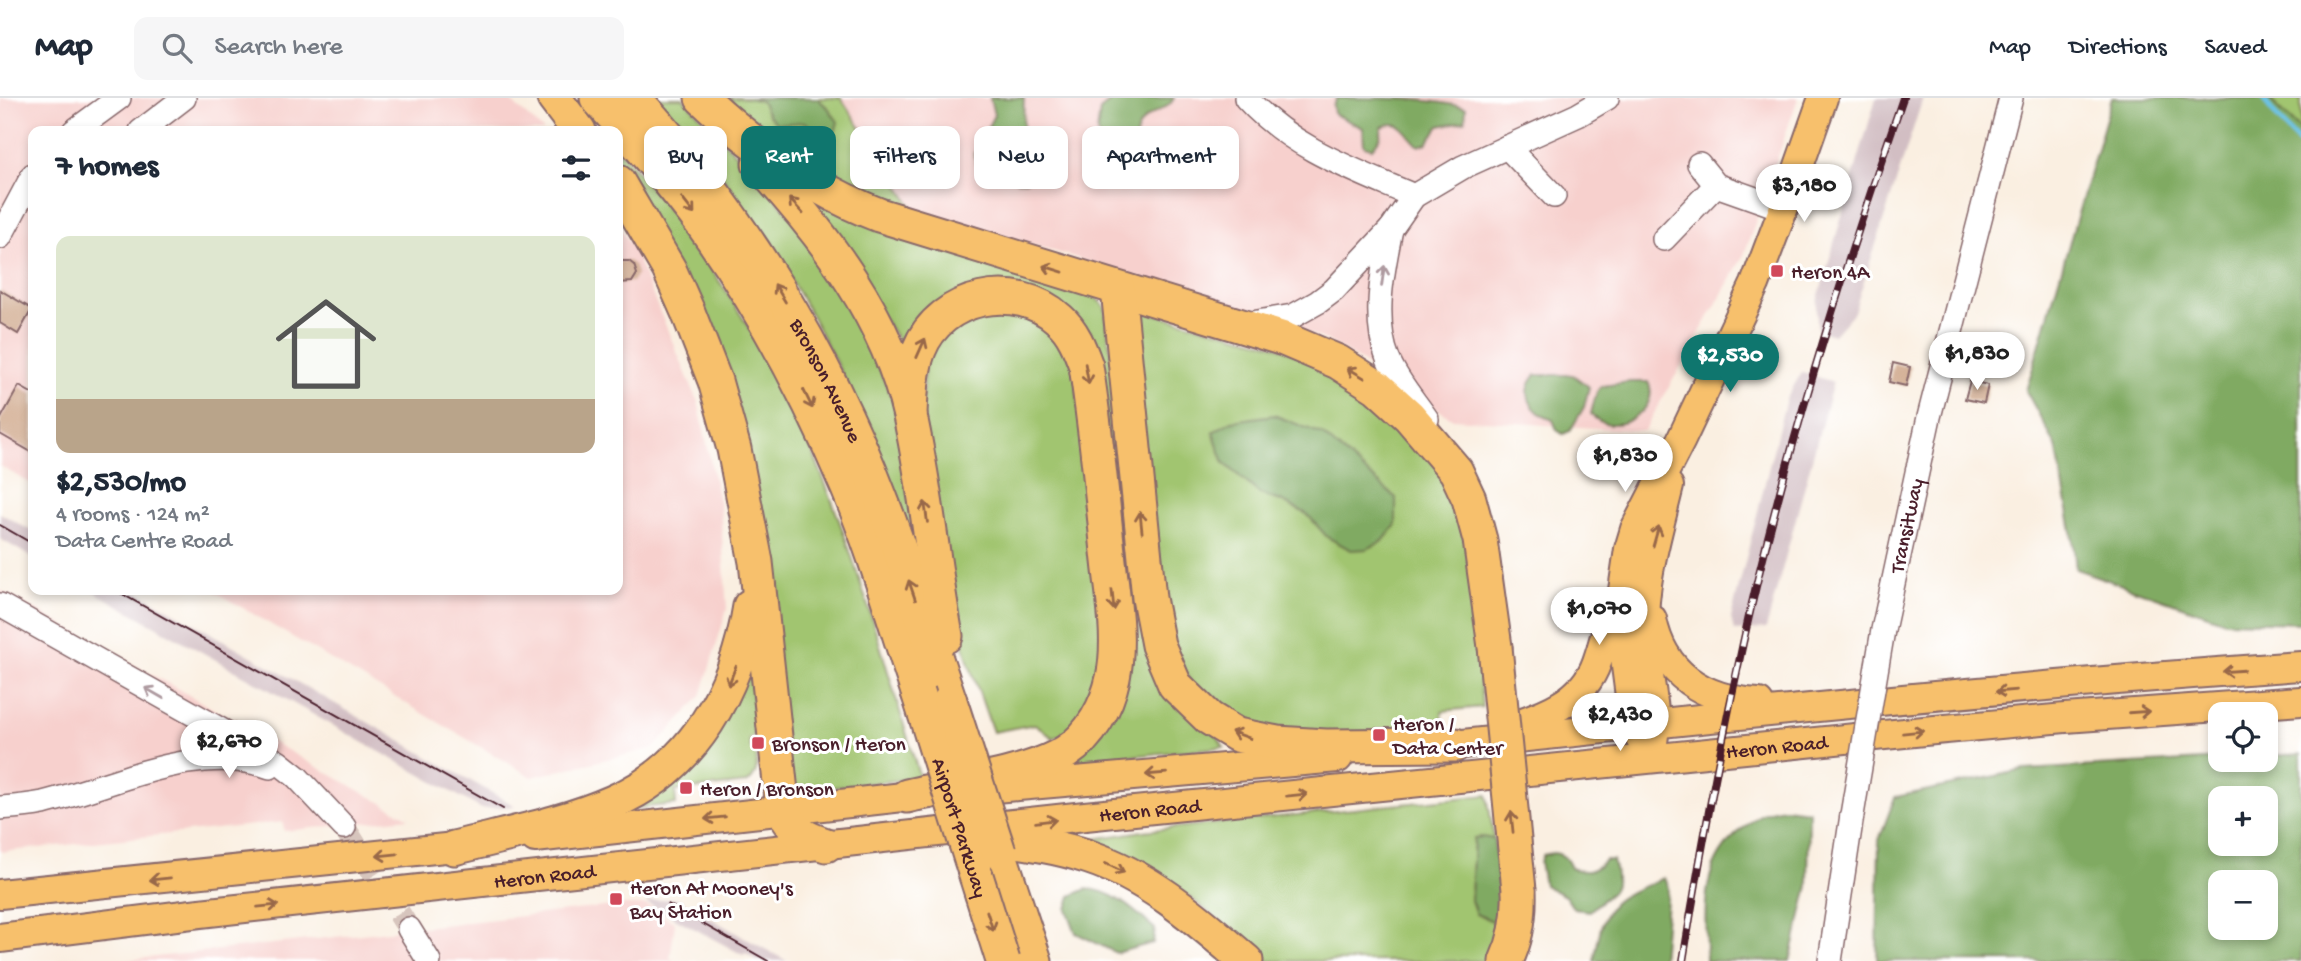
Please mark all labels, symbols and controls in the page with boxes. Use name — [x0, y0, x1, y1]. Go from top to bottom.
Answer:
search box — [134, 17, 624, 80]
text: Map — [35, 29, 92, 67]
icon: search — [158, 29, 196, 67]
text: Search here — [214, 33, 343, 64]
text: Map — [1989, 34, 2031, 63]
text: Directions — [2069, 34, 2167, 63]
text: Saved — [2205, 34, 2266, 63]
chip: Buy — [644, 126, 727, 189]
chip: Rent — [741, 126, 836, 189]
chip: Filters — [850, 126, 960, 189]
chip: New — [974, 126, 1068, 189]
chip: Apartment — [1082, 126, 1239, 189]
icon: filters — [557, 149, 595, 187]
text: 7 homes — [56, 151, 158, 186]
pin: $3,180 — [1747, 164, 1861, 224]
text: $3,180 — [1772, 173, 1836, 200]
one-way arrow — [681, 197, 696, 215]
one-way arrow — [788, 197, 804, 215]
one-way arrow — [1043, 262, 1065, 274]
place label: Heron 4A — [1791, 262, 1871, 287]
marker: Heron 4A — [1769, 263, 1785, 279]
one-way arrow — [1376, 265, 1389, 288]
icon: home — [263, 281, 389, 407]
one-way arrow — [773, 284, 787, 304]
street label: Bronson Avenue — [782, 314, 866, 448]
pin: $1,830 — [1920, 332, 2034, 392]
pin: $2,530 — [1673, 334, 1787, 394]
one-way arrow — [915, 338, 928, 359]
text: $1,830 — [1945, 341, 2009, 368]
text: $2,530 — [1697, 343, 1763, 370]
one-way arrow — [1081, 362, 1094, 385]
one-way arrow — [1346, 366, 1366, 380]
one-way arrow — [802, 388, 815, 409]
pin: $1,830 — [1568, 434, 1682, 494]
text: $1,830 — [1593, 443, 1657, 470]
text: $2,530/mo — [56, 467, 186, 502]
street label: Transitway — [1886, 476, 1931, 577]
one-way arrow — [919, 501, 932, 524]
text: 4 rooms · 124 m² — [56, 502, 210, 529]
one-way arrow — [1134, 511, 1147, 534]
one-way arrow — [1651, 525, 1664, 547]
text: Data Centre Road — [56, 529, 232, 556]
one-way arrow — [905, 579, 917, 601]
one-way arrow — [1107, 588, 1120, 611]
pin: $1,070 — [1542, 588, 1656, 647]
text: $1,070 — [1567, 596, 1631, 623]
one-way arrow — [724, 664, 737, 686]
one-way arrow — [2222, 665, 2245, 678]
one-way arrow — [1995, 685, 2018, 698]
one-way arrow — [145, 686, 165, 700]
pin: $2,430 — [1563, 694, 1677, 753]
text: $2,430 — [1588, 702, 1652, 729]
map controls — [2208, 702, 2278, 940]
button: locate — [2208, 702, 2278, 772]
one-way arrow — [2128, 705, 2150, 718]
place label: Heron / Data Center — [1391, 714, 1504, 763]
pin: $2,670 — [172, 720, 286, 780]
one-way arrow — [1901, 725, 1924, 738]
marker: Heron / Data Center — [1371, 727, 1387, 743]
one-way arrow — [1231, 728, 1253, 740]
text: $2,670 — [196, 729, 262, 756]
street label: Heron Road — [1725, 732, 1831, 767]
place label: Bronson / Heron — [771, 734, 906, 759]
marker: Bronson / Heron — [750, 735, 766, 751]
street label: Airport Parkway — [924, 756, 991, 901]
one-way arrow — [1145, 768, 1168, 781]
place label: Heron / Bronson — [700, 779, 834, 804]
marker: Heron / Bronson — [678, 780, 694, 796]
button: + — [2208, 786, 2278, 856]
one-way arrow — [1285, 788, 1308, 801]
street label: Heron Road — [1098, 795, 1204, 830]
one-way arrow — [1506, 811, 1519, 834]
one-way arrow — [704, 812, 727, 825]
one-way arrow — [1034, 814, 1057, 827]
one-way arrow — [376, 849, 398, 862]
street label: Heron Road — [493, 861, 599, 897]
one-way arrow — [1104, 862, 1126, 875]
button: − — [2208, 870, 2278, 940]
one-way arrow — [149, 872, 172, 885]
place label: Heron At Mooney's Bay Station — [629, 878, 794, 927]
marker: Heron At Mooney's Bay Station — [608, 891, 624, 907]
one-way arrow — [256, 899, 279, 912]
one-way arrow — [984, 910, 997, 932]

